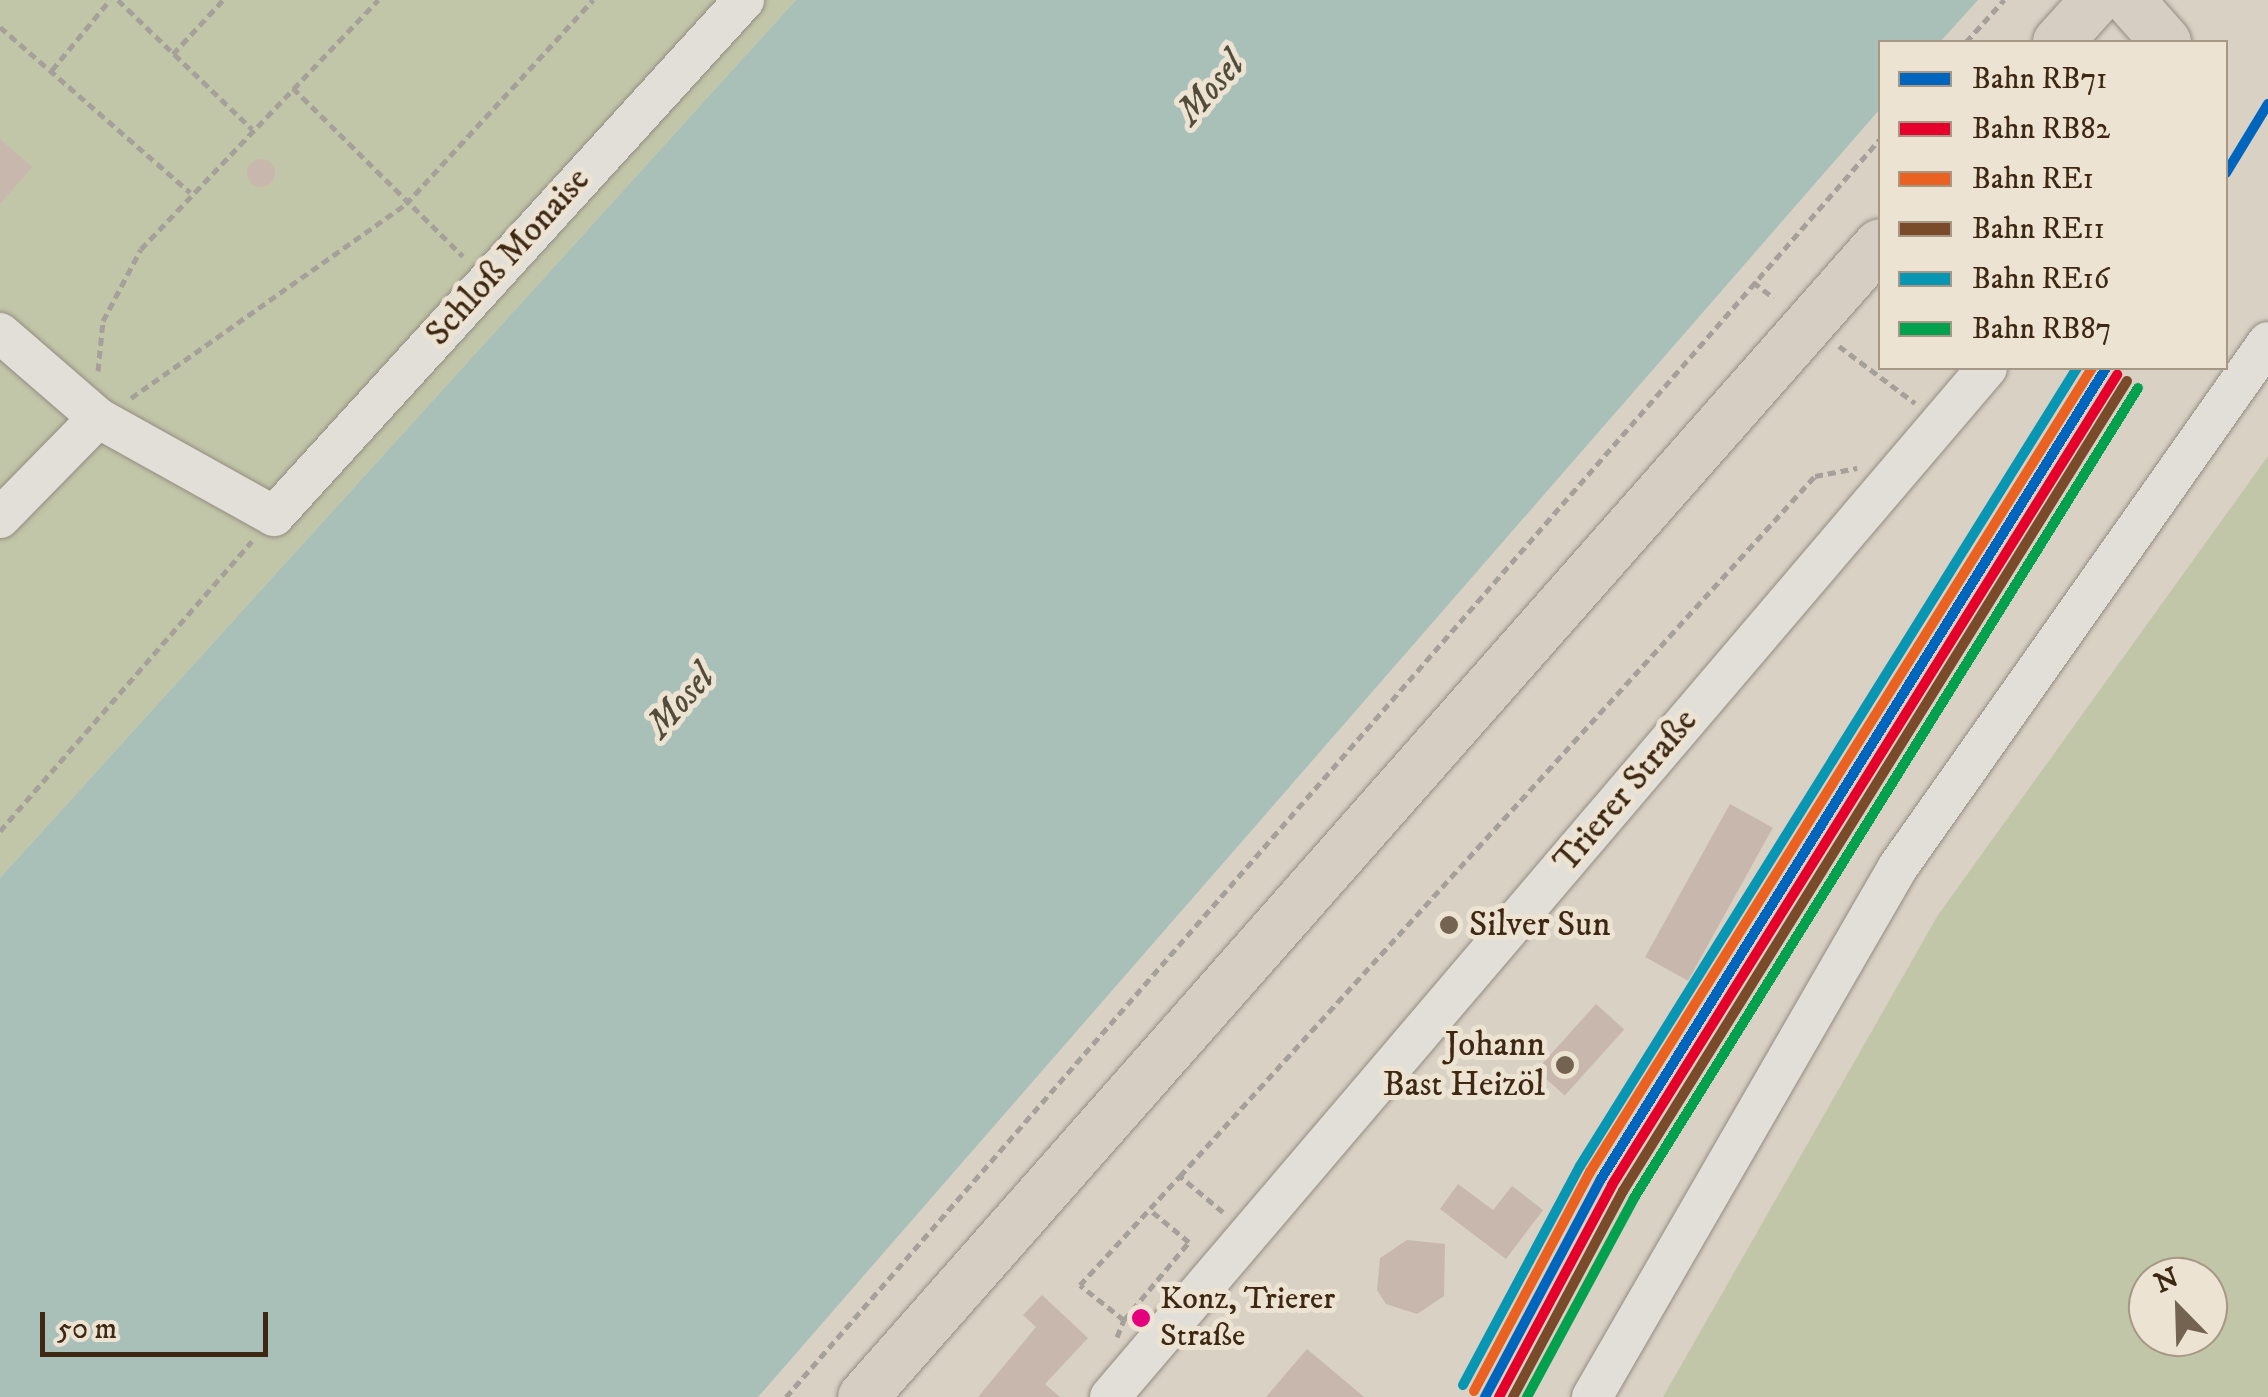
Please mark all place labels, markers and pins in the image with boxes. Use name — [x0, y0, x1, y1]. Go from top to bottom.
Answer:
place label: Silver Sun — [1469, 904, 1610, 946]
marker: Silver Sun — [1438, 914, 1460, 936]
place label: Johann Bast Heizöl — [1383, 1024, 1545, 1106]
marker: Johann Bast Heizöl — [1554, 1054, 1576, 1076]
place label: Konz, Trierer Straße — [1160, 1281, 1335, 1356]
marker: Konz, Trierer Straße — [1131, 1308, 1151, 1328]

